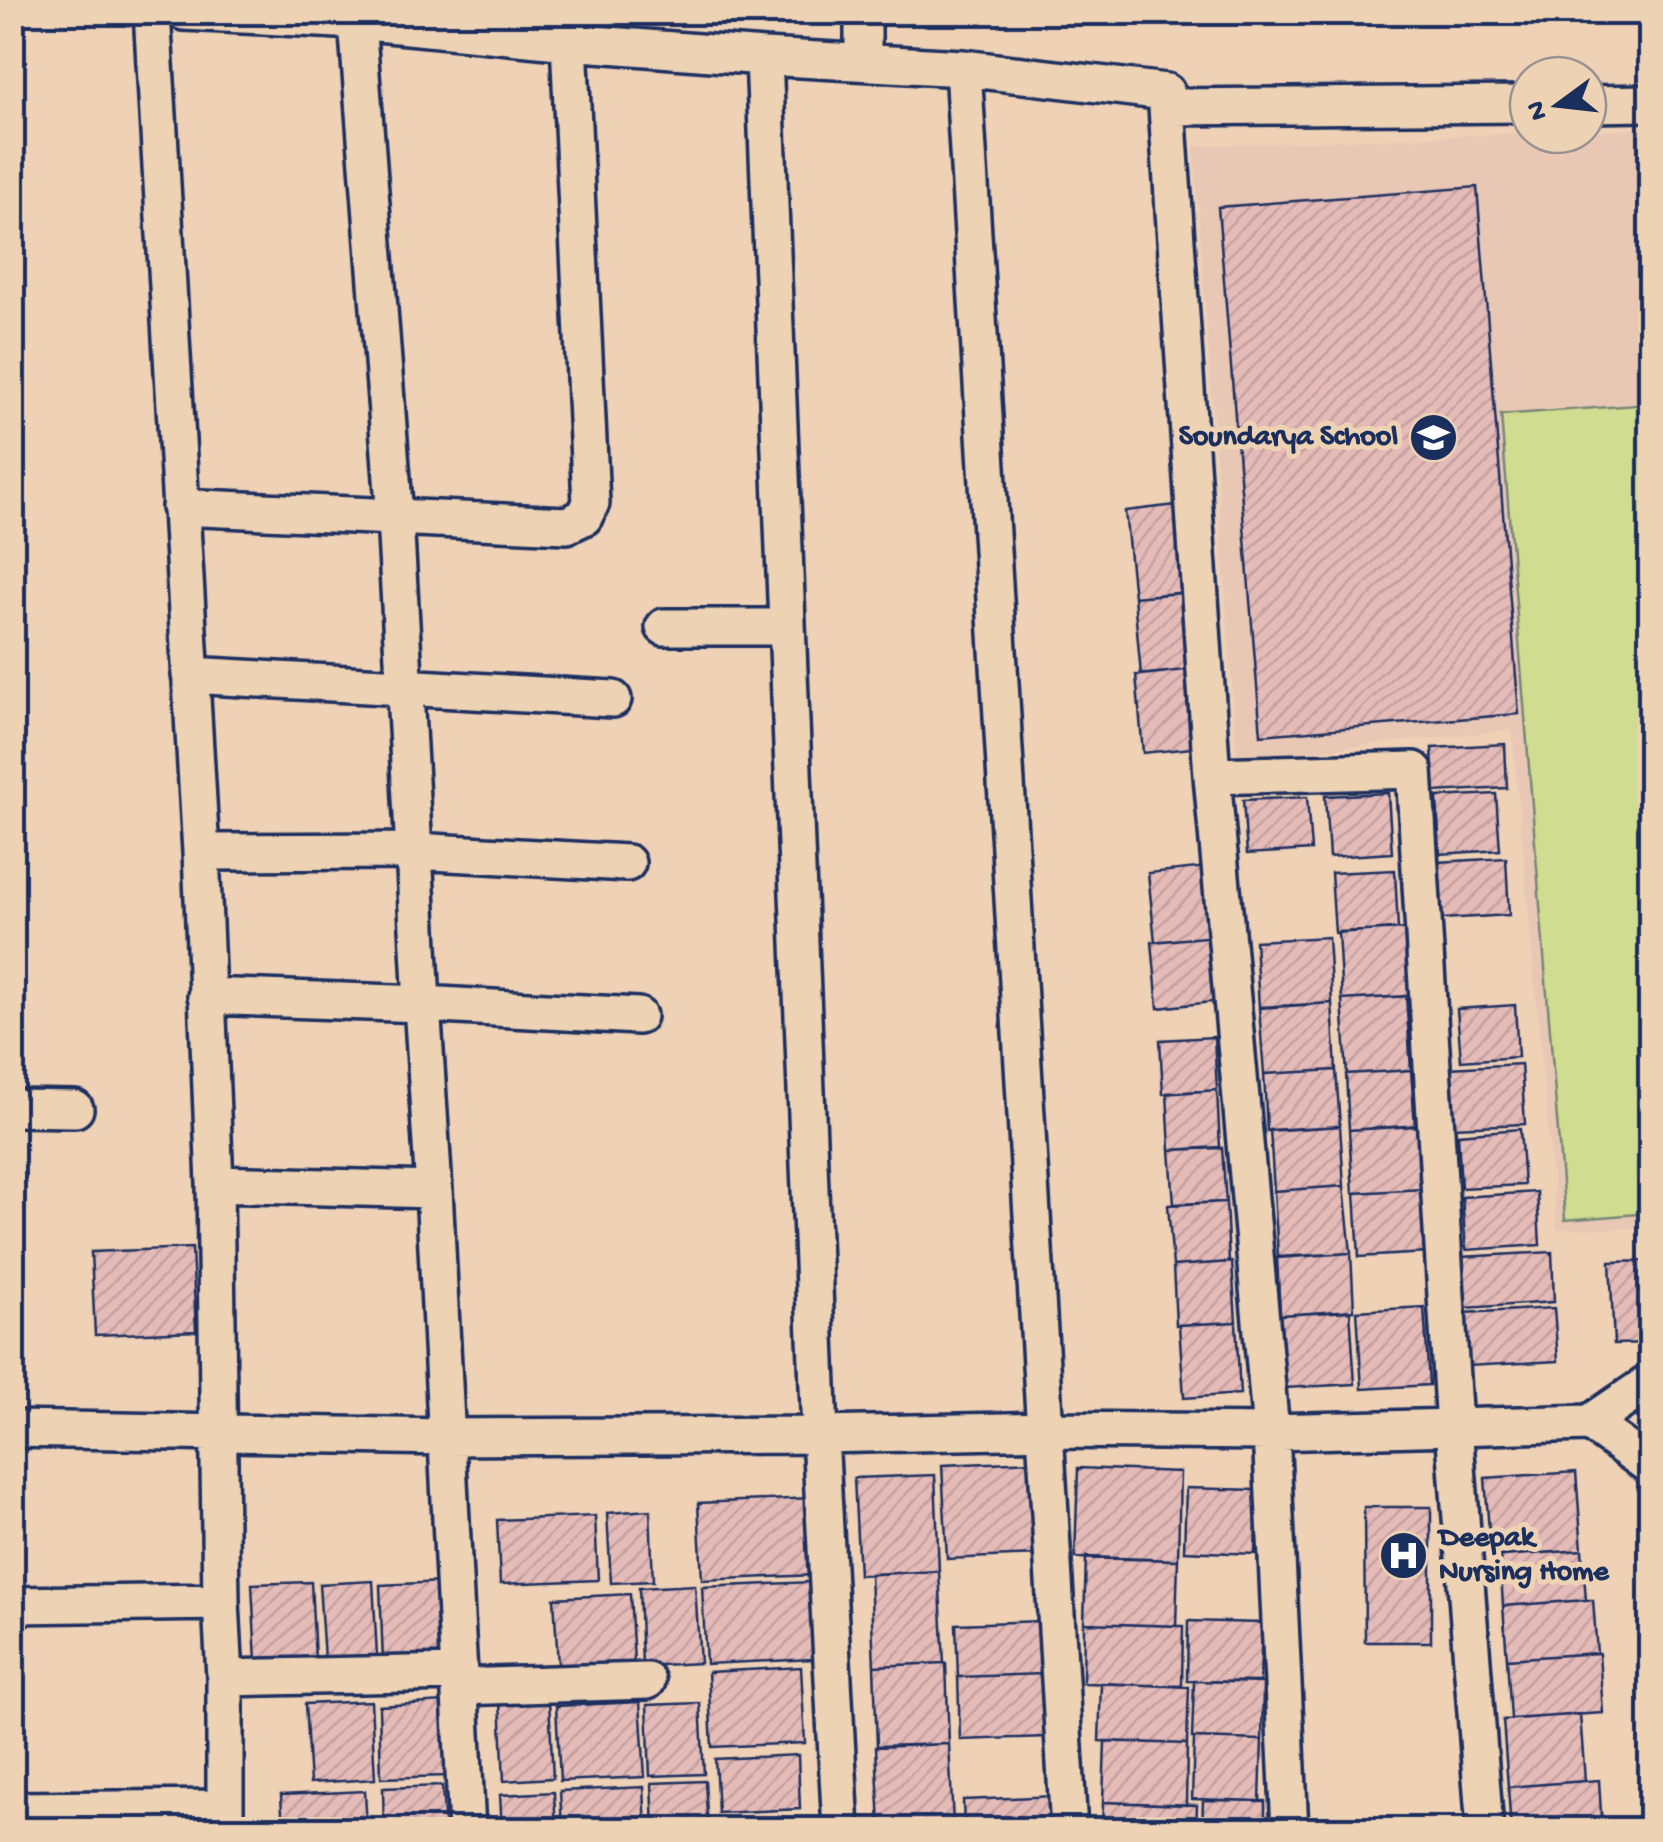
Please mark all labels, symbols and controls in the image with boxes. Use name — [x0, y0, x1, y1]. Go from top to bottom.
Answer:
north arrow — [1508, 55, 1608, 155]
text: N — [1520, 97, 1557, 123]
school or university icon: Soundarya School — [1407, 412, 1459, 464]
place label: Soundarya School — [1179, 421, 1398, 456]
place label: Deepak Nursing Home — [1436, 1522, 1610, 1591]
hospital icon: Deepak Nursing Home — [1378, 1530, 1430, 1582]

